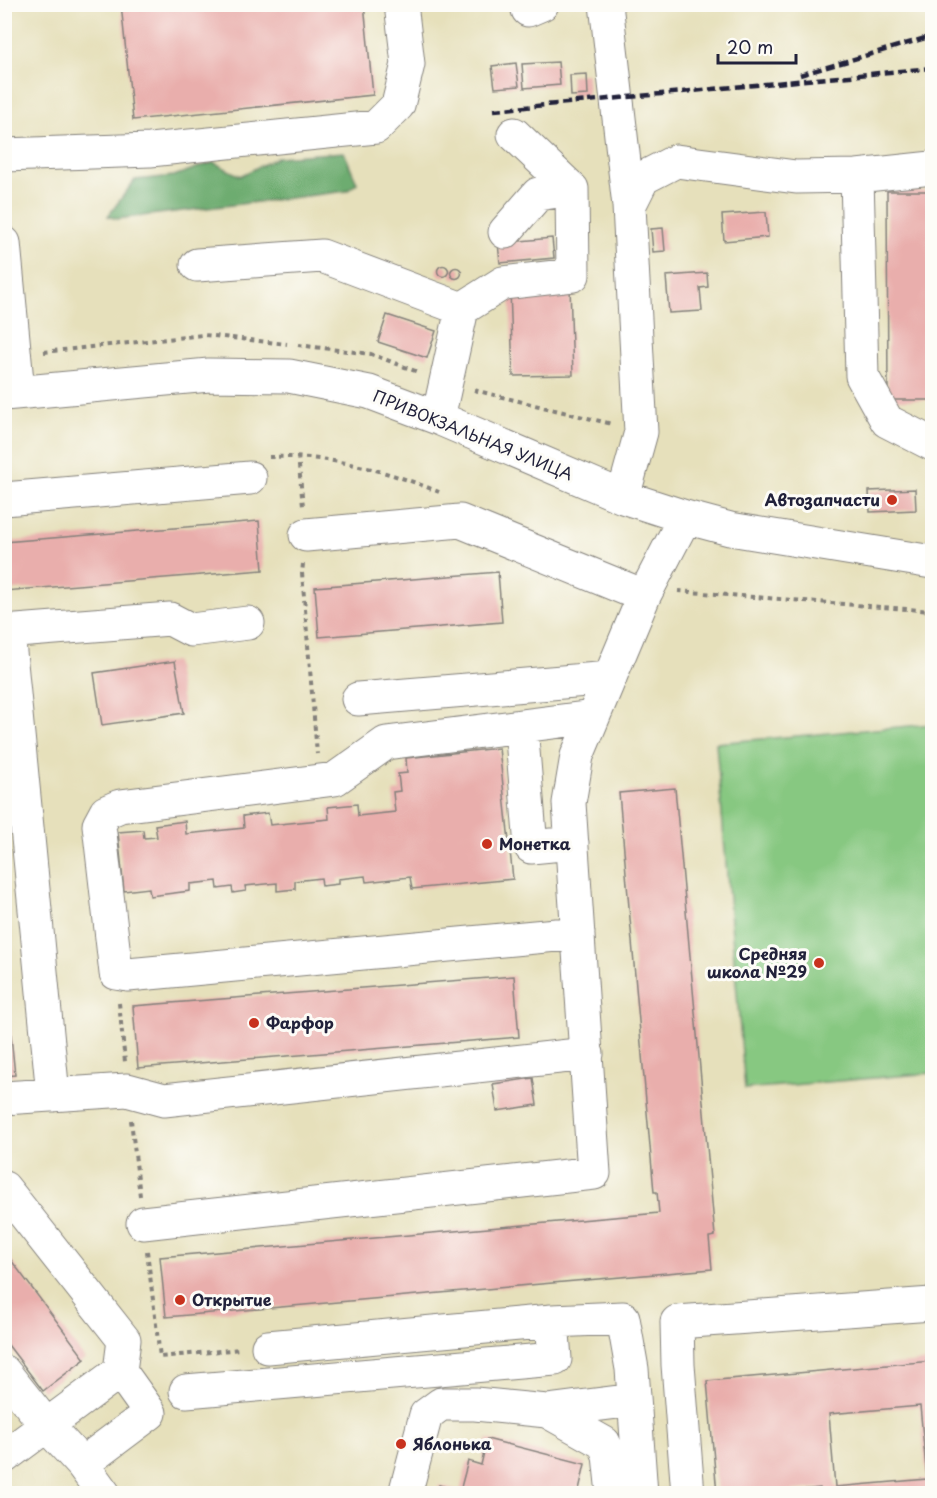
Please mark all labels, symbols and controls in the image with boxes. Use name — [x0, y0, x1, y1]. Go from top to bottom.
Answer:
scale bar — [718, 27, 796, 65]
text: 20 m — [727, 33, 773, 60]
street label: ПРИВОКЗАЛЬНАЯ УЛИЦА — [370, 383, 577, 485]
place label: Автозапчасти — [765, 487, 880, 511]
marker: Автозапчасти — [885, 493, 899, 507]
place label: Монетка — [499, 831, 571, 855]
marker: Монетка — [480, 837, 494, 851]
place label: Средняя школа №29 — [707, 941, 807, 983]
marker: Средняя школа №29 — [812, 956, 826, 970]
place label: Фарфор — [266, 1010, 334, 1034]
marker: Фарфор — [247, 1016, 261, 1030]
place label: Открытие — [192, 1287, 272, 1311]
marker: Открытие — [173, 1293, 187, 1307]
place label: Яблонька — [412, 1431, 492, 1455]
marker: Яблонька — [394, 1437, 408, 1451]

